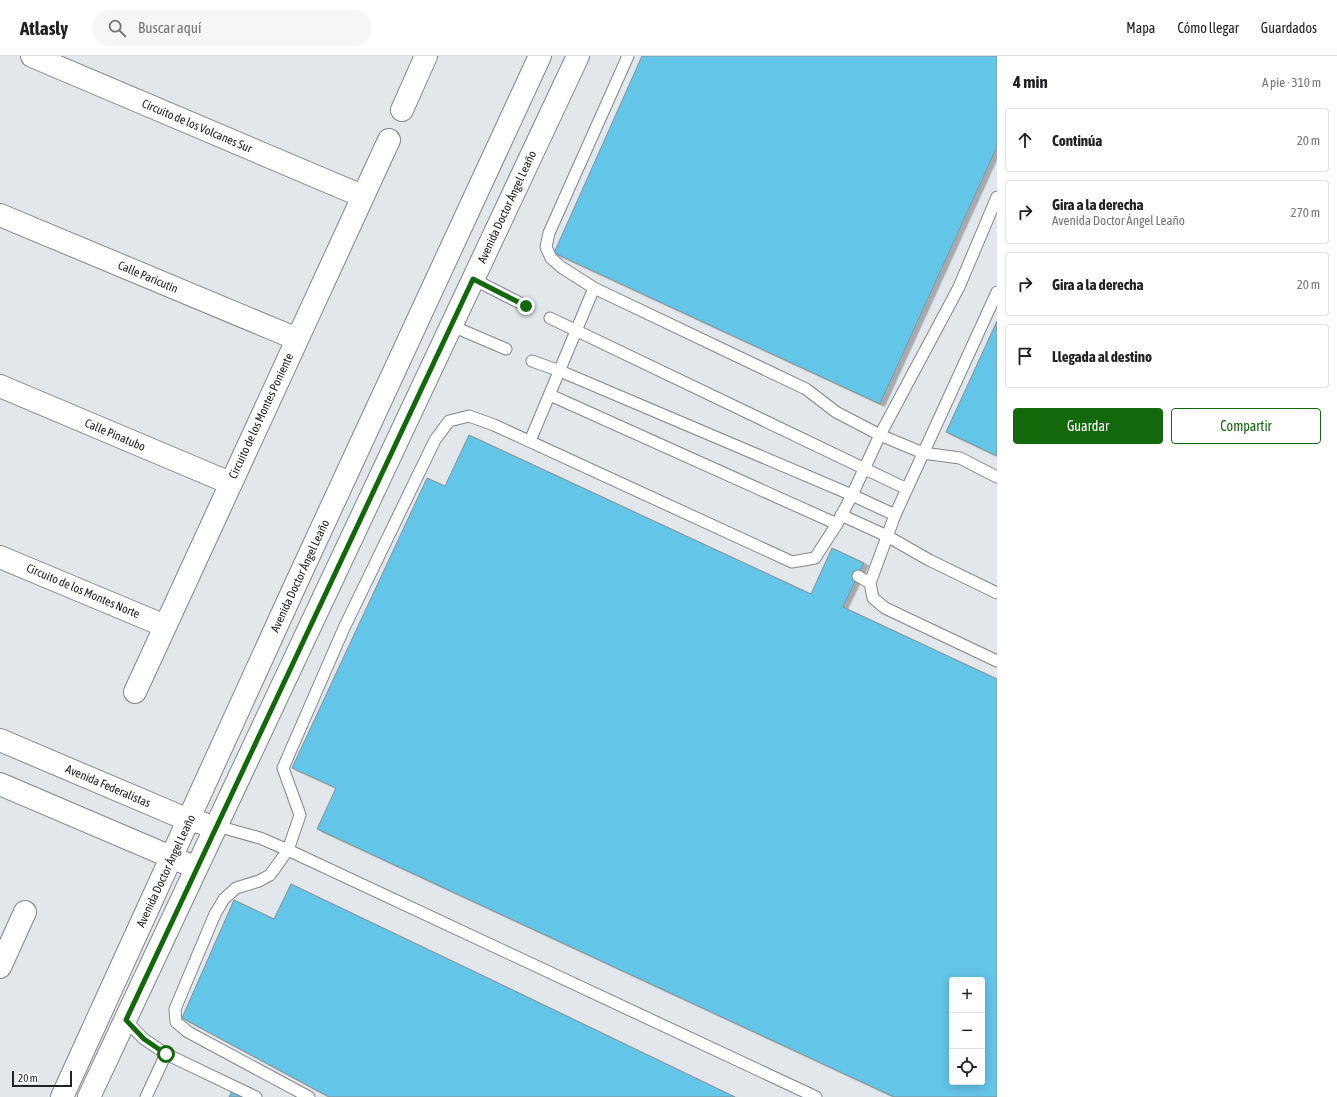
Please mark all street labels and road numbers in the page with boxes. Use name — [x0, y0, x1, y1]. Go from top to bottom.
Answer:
street label: Circuito de los Volcanes Sur — [140, 96, 255, 156]
street label: Avenida Doctor Ángel Leaño — [475, 148, 539, 266]
street label: Calle Paricutin — [116, 258, 180, 296]
street label: Circuito de los Montes Poniente — [226, 351, 296, 481]
street label: Calle Pinatubo — [82, 416, 148, 454]
street label: Avenida Doctor Ángel Leaño — [268, 517, 332, 635]
street label: Circuito de los Montes Norte — [24, 561, 142, 621]
street label: Avenida Federalistas — [63, 762, 153, 810]
street label: Avenida Doctor Ángel Leaño — [134, 812, 198, 930]

